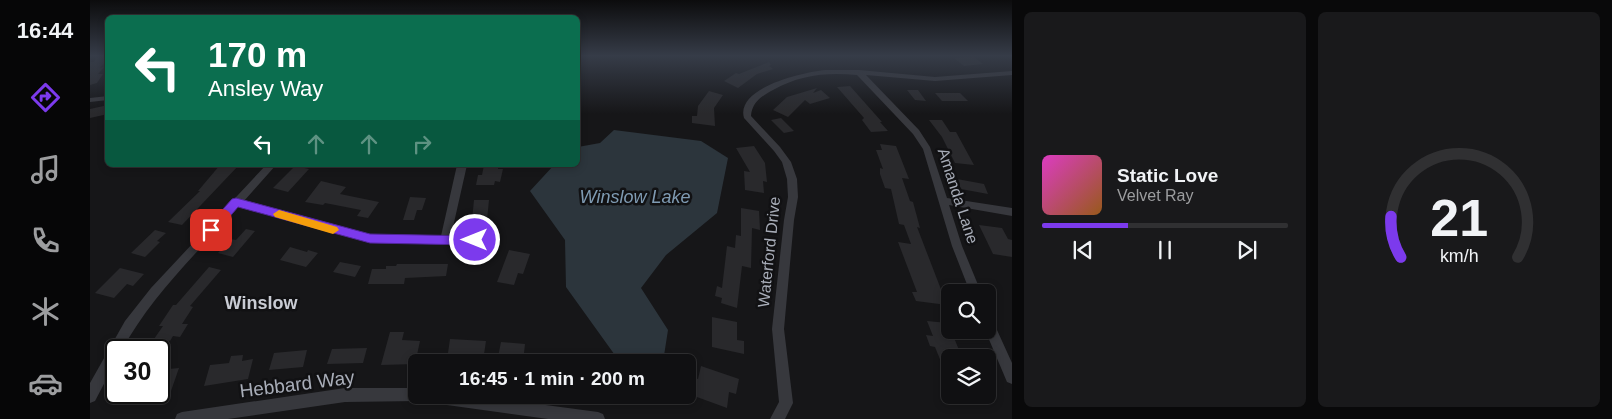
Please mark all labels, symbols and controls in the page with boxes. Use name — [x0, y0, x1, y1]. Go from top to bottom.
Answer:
text: 16:44 — [17, 18, 73, 43]
icon: left — [125, 35, 190, 100]
text: 170 m — [208, 35, 307, 74]
text: Ansley Way — [208, 76, 323, 101]
icon: directions — [28, 80, 63, 115]
icon: left — [249, 130, 277, 158]
icon: ahead — [302, 130, 330, 158]
icon: ahead — [355, 130, 383, 158]
icon: right — [408, 130, 436, 158]
street label: Amanda Lane — [935, 146, 982, 246]
icon: music — [28, 152, 63, 187]
text: Static Love — [1117, 165, 1218, 186]
water label: Winslow Lake — [580, 187, 690, 207]
text: Velvet Ray — [1117, 187, 1193, 204]
text: 21 — [1430, 189, 1488, 247]
street label: Waterford Drive — [755, 196, 783, 308]
pin — [190, 209, 232, 251]
position arrow — [448, 213, 500, 265]
icon: arrive — [197, 216, 225, 244]
icon: phone — [28, 223, 63, 258]
icon: previous — [1069, 236, 1097, 264]
icon: pause — [1151, 236, 1179, 264]
icon: next — [1233, 236, 1261, 264]
text: km/h — [1440, 246, 1478, 266]
map controls — [941, 284, 996, 404]
button: search — [941, 284, 996, 339]
district label: Winslow — [225, 293, 298, 313]
icon: climate — [28, 294, 63, 329]
speed limit sign: 30 — [105, 339, 170, 404]
button: layers — [941, 349, 996, 404]
icon: car — [28, 366, 63, 401]
street label: Hebbard Way — [238, 366, 356, 401]
text: 16:45 · 1 min · 200 m — [459, 368, 645, 389]

